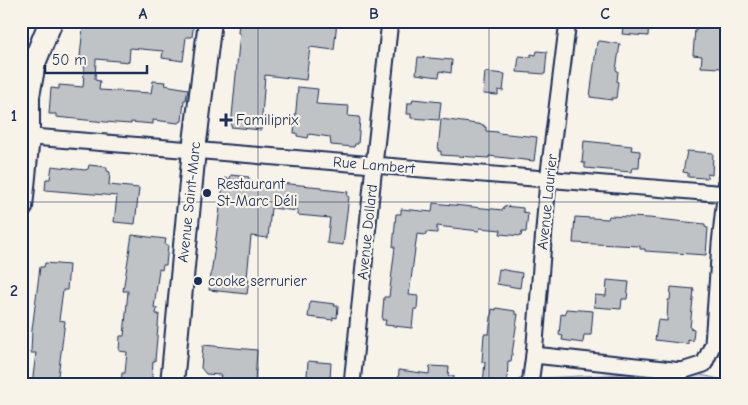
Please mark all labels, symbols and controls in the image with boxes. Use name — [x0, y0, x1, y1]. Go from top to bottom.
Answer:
text: A — [139, 5, 148, 23]
text: B — [369, 5, 379, 23]
text: C — [600, 5, 610, 23]
scale bar — [45, 42, 148, 74]
text: 50 m — [52, 51, 87, 69]
text: 1 — [11, 107, 17, 125]
place label: Familiprix — [236, 111, 299, 129]
marker: Familiprix — [220, 114, 232, 126]
street label: Avenue Saint-Marc — [174, 141, 204, 263]
street label: Rue Lambert — [332, 152, 416, 178]
street label: Avenue Laurier — [533, 153, 561, 251]
place label: Restaurant St-Marc Déli — [217, 175, 297, 210]
street label: Avenue Dollard — [353, 183, 381, 281]
marker: Restaurant St-Marc Déli — [201, 187, 213, 199]
place label: cooke serrurier — [208, 272, 307, 290]
marker: cooke serrurier — [192, 275, 204, 287]
text: 2 — [10, 282, 18, 300]

